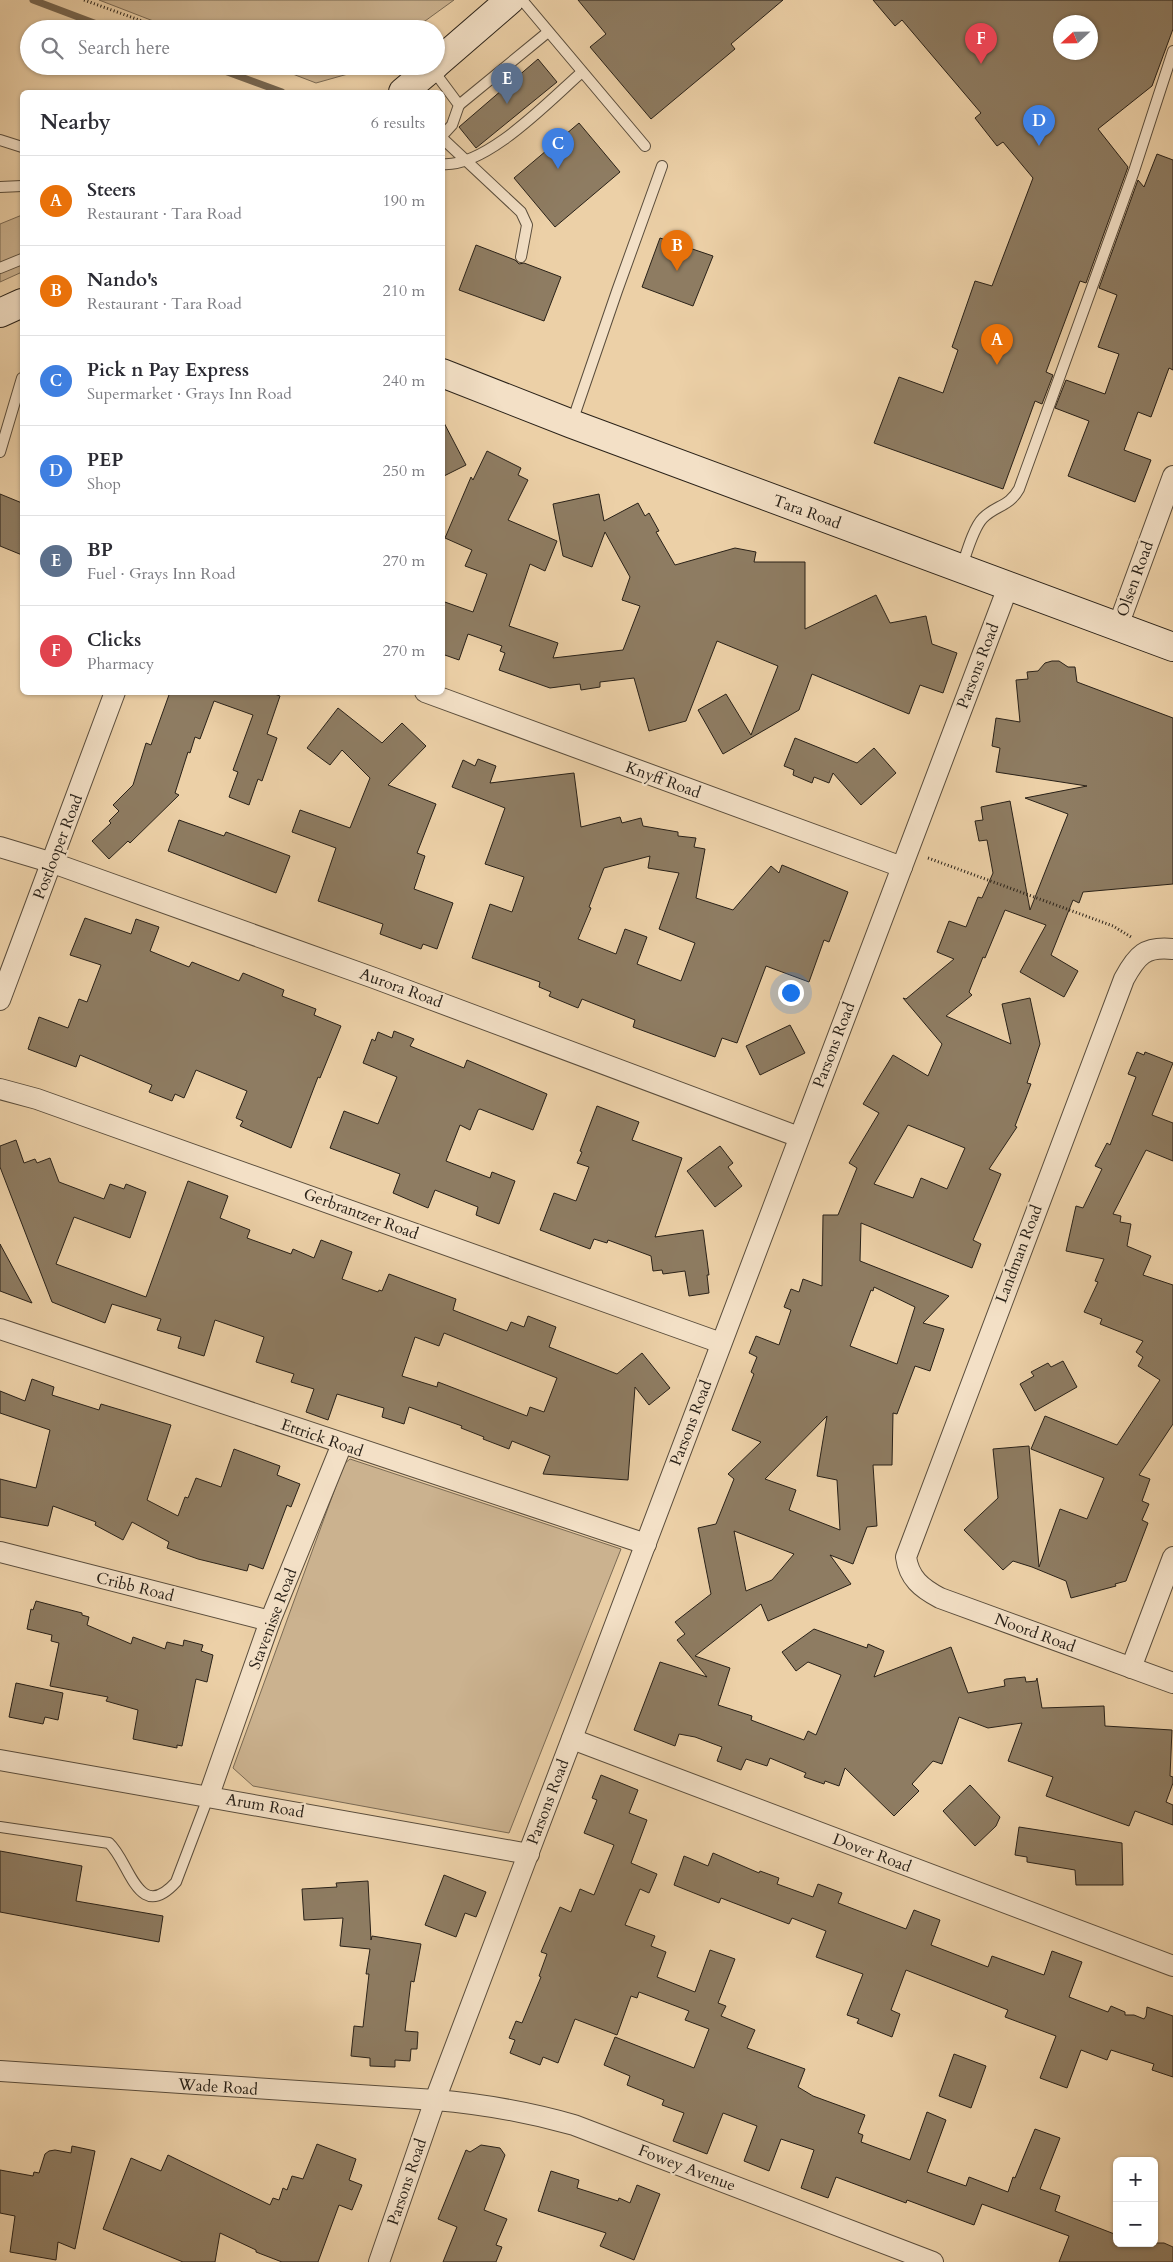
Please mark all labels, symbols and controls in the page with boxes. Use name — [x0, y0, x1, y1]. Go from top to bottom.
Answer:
north arrow — [1053, 15, 1098, 60]
search box — [20, 20, 445, 75]
pin: F — [965, 23, 997, 64]
icon: search — [38, 34, 66, 62]
text: Search here — [78, 35, 170, 61]
pin: E — [491, 63, 523, 104]
pin: D — [1023, 105, 1055, 146]
text: Nearby — [40, 108, 111, 137]
text: 6 results — [371, 112, 425, 134]
pin: C — [542, 128, 574, 169]
text: Steers — [87, 177, 136, 203]
text: A — [50, 190, 62, 212]
text: 190 m — [383, 190, 425, 212]
text: Restaurant · Tara Road — [87, 203, 242, 225]
pin: B — [661, 230, 693, 271]
text: Nando's — [87, 267, 158, 293]
text: B — [50, 280, 62, 302]
text: 210 m — [383, 280, 425, 302]
text: Restaurant · Tara Road — [87, 293, 242, 315]
pin: A — [981, 324, 1013, 365]
text: Pick n Pay Express — [87, 357, 249, 383]
text: C — [50, 370, 62, 392]
text: 240 m — [383, 370, 425, 392]
text: Supermarket · Grays Inn Road — [87, 383, 292, 405]
text: PEP — [87, 447, 123, 473]
text: D — [49, 460, 63, 482]
text: 250 m — [383, 460, 425, 482]
text: Shop — [87, 473, 121, 495]
street label: Tara Road — [770, 490, 845, 535]
text: BP — [87, 537, 113, 563]
street label: Olsen Road — [1111, 538, 1159, 620]
text: E — [51, 550, 61, 572]
text: 270 m — [383, 550, 425, 572]
text: Fuel · Grays Inn Road — [87, 563, 236, 585]
street label: Parsons Road — [952, 620, 1005, 712]
text: Clicks — [87, 627, 141, 653]
text: F — [51, 640, 61, 662]
text: 270 m — [383, 640, 425, 662]
text: Pharmacy — [87, 653, 154, 675]
street label: Knyff Road — [622, 756, 704, 804]
street label: Postlooper Road — [28, 791, 88, 903]
street label: Aurora Road — [356, 963, 446, 1013]
your location — [778, 980, 804, 1006]
street label: Parsons Road — [808, 999, 861, 1091]
street label: Gerbrantzer Road — [300, 1183, 422, 1245]
street label: Landman Road — [990, 1201, 1048, 1306]
street label: Parsons Road — [665, 1377, 718, 1469]
street label: Ettrick Road — [278, 1414, 367, 1462]
street label: Stavenisse Road — [244, 1565, 303, 1673]
street label: Cribb Road — [94, 1567, 177, 1607]
street label: Noord Road — [991, 1608, 1079, 1658]
street label: Parsons Road — [522, 1756, 575, 1848]
street label: Arum Road — [224, 1788, 306, 1824]
street label: Dover Road — [830, 1828, 915, 1878]
street label: Wade Road — [176, 2073, 259, 2101]
street label: Parsons Road — [382, 2135, 432, 2228]
street label: Fowey Avenue — [635, 2139, 739, 2197]
map controls — [1113, 2157, 1158, 2247]
button: + — [1113, 2157, 1158, 2202]
button: − — [1113, 2202, 1158, 2247]

